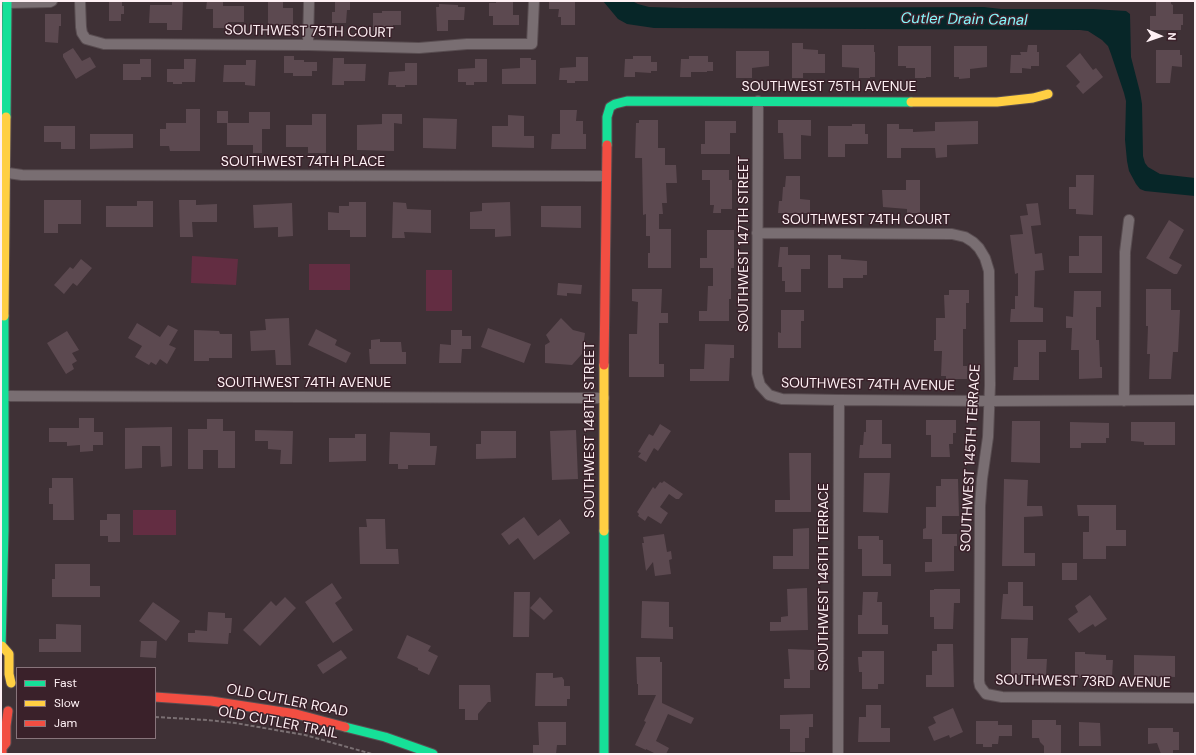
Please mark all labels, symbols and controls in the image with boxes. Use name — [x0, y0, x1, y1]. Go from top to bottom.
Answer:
water label: Cutler Drain Canal — [900, 10, 1028, 30]
north arrow — [1140, 16, 1180, 56]
street label: SOUTHWEST 75TH COURT — [224, 22, 394, 42]
text: N — [1165, 32, 1179, 41]
street label: SOUTHWEST 75TH AVENUE — [742, 79, 916, 95]
street label: SOUTHWEST 74TH PLACE — [221, 154, 385, 170]
street label: SOUTHWEST 147TH STREET — [736, 156, 752, 332]
street label: SOUTHWEST 74TH COURT — [782, 212, 950, 228]
street label: SOUTHWEST 148TH STREET — [582, 342, 598, 518]
street label: SOUTHWEST 145TH TERRACE — [958, 364, 984, 552]
street label: SOUTHWEST 74TH AVENUE — [217, 375, 391, 391]
street label: SOUTHWEST 74TH AVENUE — [781, 375, 955, 395]
street label: SOUTHWEST 146TH TERRACE — [816, 483, 832, 671]
legend — [16, 667, 156, 739]
street label: SOUTHWEST 73RD AVENUE — [995, 672, 1171, 692]
text: Fast — [54, 675, 77, 691]
street label: OLD CUTLER ROAD — [225, 681, 349, 721]
text: Slow — [54, 695, 80, 711]
street label: OLD CUTLER TRAIL — [216, 703, 340, 743]
text: Jam — [54, 715, 77, 731]

